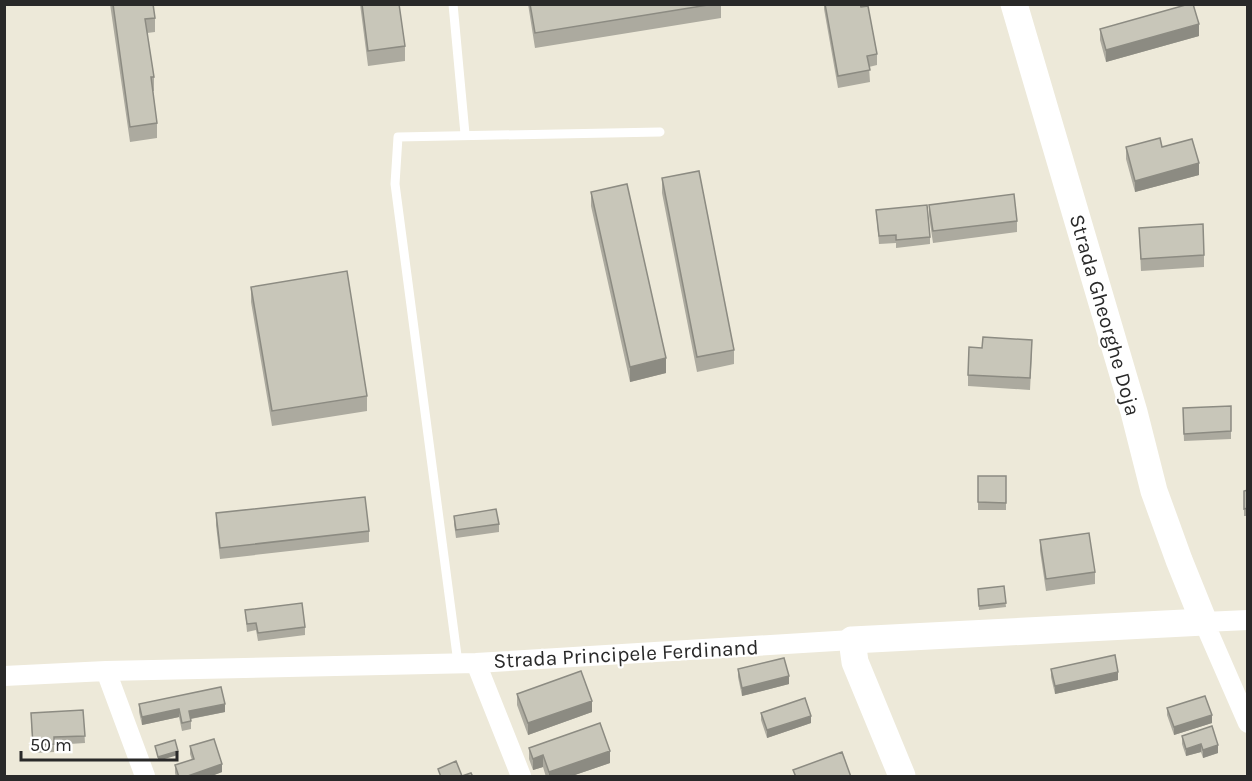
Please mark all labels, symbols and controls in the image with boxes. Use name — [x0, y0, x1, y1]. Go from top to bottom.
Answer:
street label: Strada Gheorghe Doja — [1065, 212, 1145, 418]
street label: Strada Principele Ferdinand — [493, 635, 759, 673]
scale bar — [21, 724, 177, 762]
text: 50 m — [30, 734, 72, 756]

